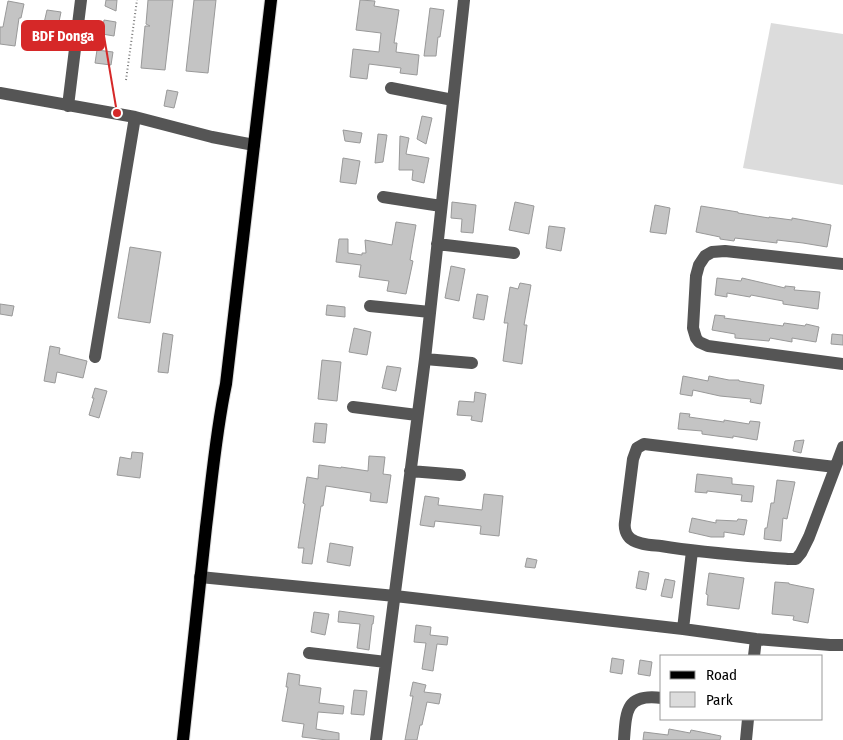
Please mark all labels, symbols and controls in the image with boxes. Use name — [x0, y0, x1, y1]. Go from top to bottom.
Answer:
callout: BDF Donga — [22, 21, 104, 50]
text: BDF Donga — [32, 28, 94, 45]
legend — [660, 655, 823, 720]
text: Road — [706, 666, 737, 684]
text: Park — [706, 691, 733, 709]

